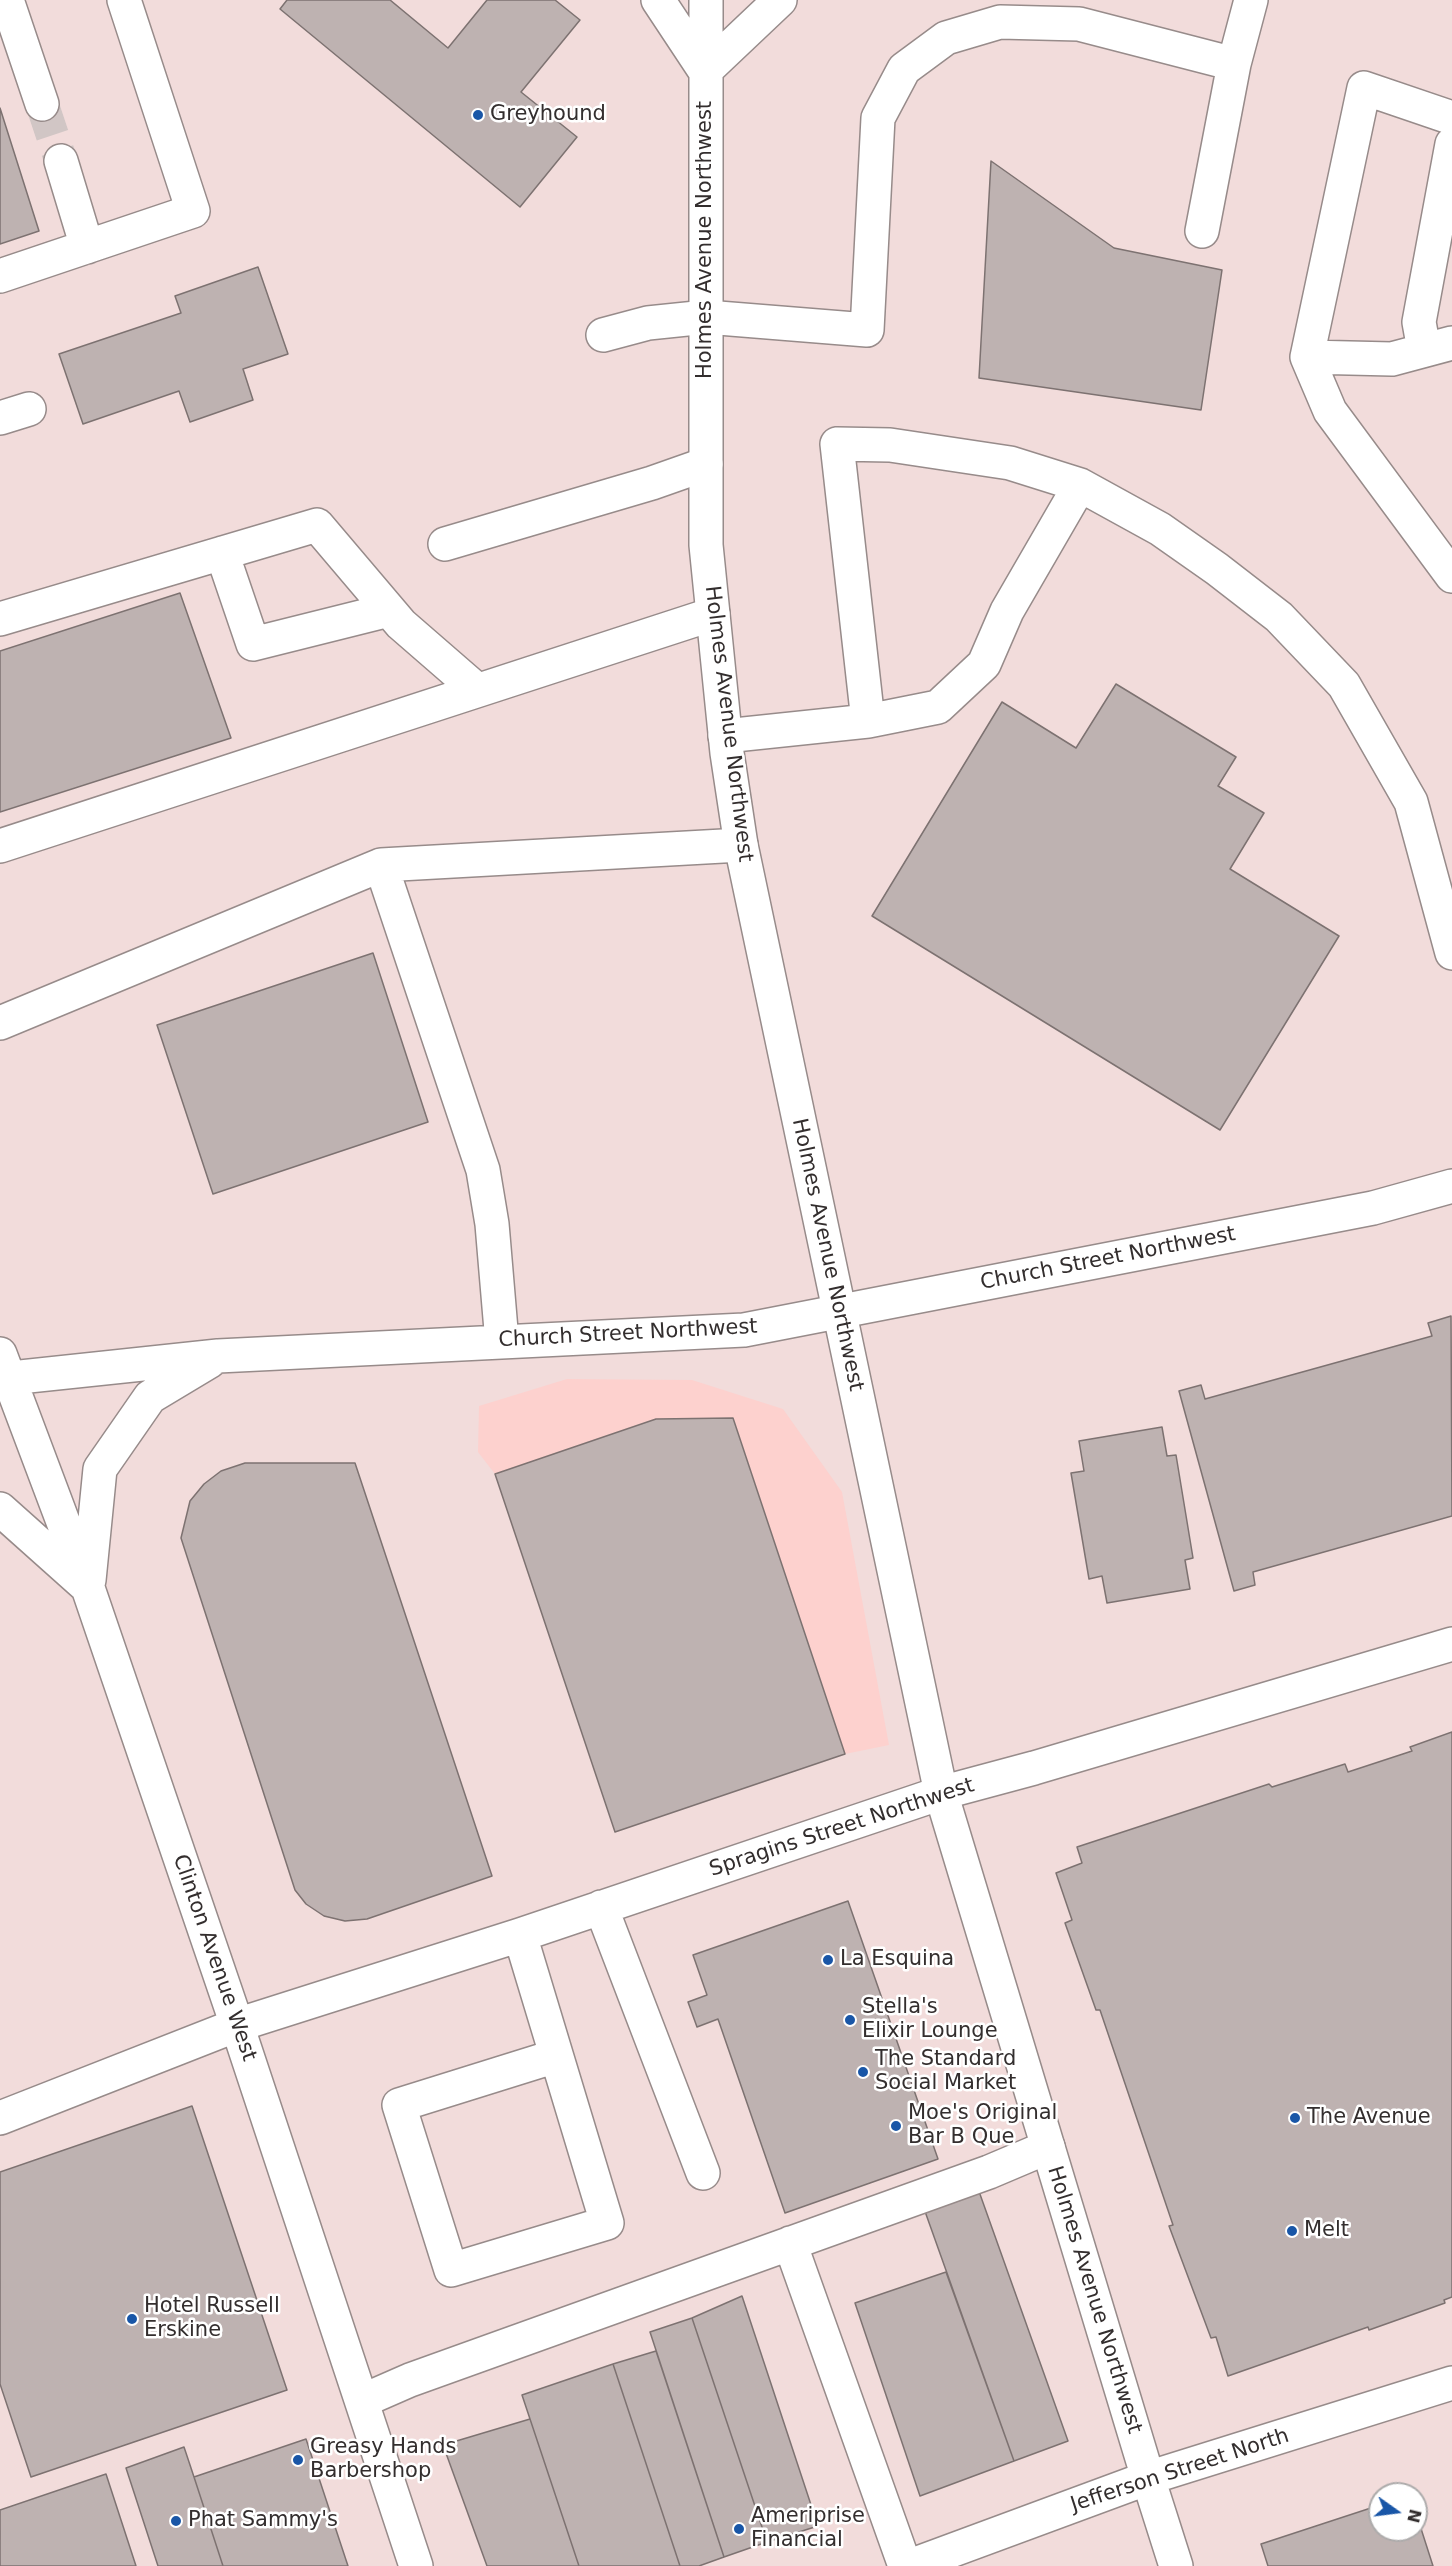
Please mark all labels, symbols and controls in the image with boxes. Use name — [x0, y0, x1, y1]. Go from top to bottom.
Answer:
street label: Holmes Avenue Northwest — [693, 101, 719, 379]
place label: Greyhound — [490, 102, 606, 128]
marker: Greyhound — [471, 108, 485, 122]
street label: Holmes Avenue Northwest — [699, 584, 757, 864]
street label: Holmes Avenue Northwest — [786, 1116, 868, 1394]
street label: Church Street Northwest — [978, 1222, 1238, 1296]
street label: Church Street Northwest — [498, 1315, 758, 1353]
street label: Spragins Street Northwest — [707, 1773, 977, 1883]
street label: Clinton Avenue West — [167, 1851, 261, 2065]
place label: La Esquina — [840, 1947, 954, 1973]
marker: La Esquina — [821, 1953, 835, 1967]
place label: Stella's Elixir Lounge — [862, 1995, 998, 2045]
marker: Stella's Elixir Lounge — [843, 2013, 857, 2027]
place label: The Standard Social Market — [875, 2047, 1016, 2097]
marker: The Standard Social Market — [856, 2065, 870, 2079]
place label: Moe's Original Bar B Que — [908, 2101, 1057, 2151]
place label: The Avenue — [1307, 2105, 1431, 2131]
marker: The Avenue — [1288, 2111, 1302, 2125]
marker: Moe's Original Bar B Que — [889, 2119, 903, 2133]
street label: Holmes Avenue Northwest — [1041, 2163, 1147, 2437]
place label: Melt — [1304, 2218, 1349, 2244]
marker: Melt — [1285, 2224, 1299, 2238]
place label: Hotel Russell Erskine — [144, 2294, 280, 2344]
marker: Hotel Russell Erskine — [125, 2312, 139, 2326]
street label: Jefferson Street North — [1068, 2424, 1292, 2518]
place label: Greasy Hands Barbershop — [310, 2435, 457, 2485]
marker: Greasy Hands Barbershop — [291, 2453, 305, 2467]
north arrow — [1368, 2482, 1428, 2542]
place label: Ameriprise Financial — [751, 2504, 865, 2554]
text: N — [1403, 2507, 1425, 2525]
place label: Phat Sammy's — [188, 2508, 338, 2534]
marker: Phat Sammy's — [169, 2514, 183, 2528]
marker: Ameriprise Financial — [732, 2522, 746, 2536]

